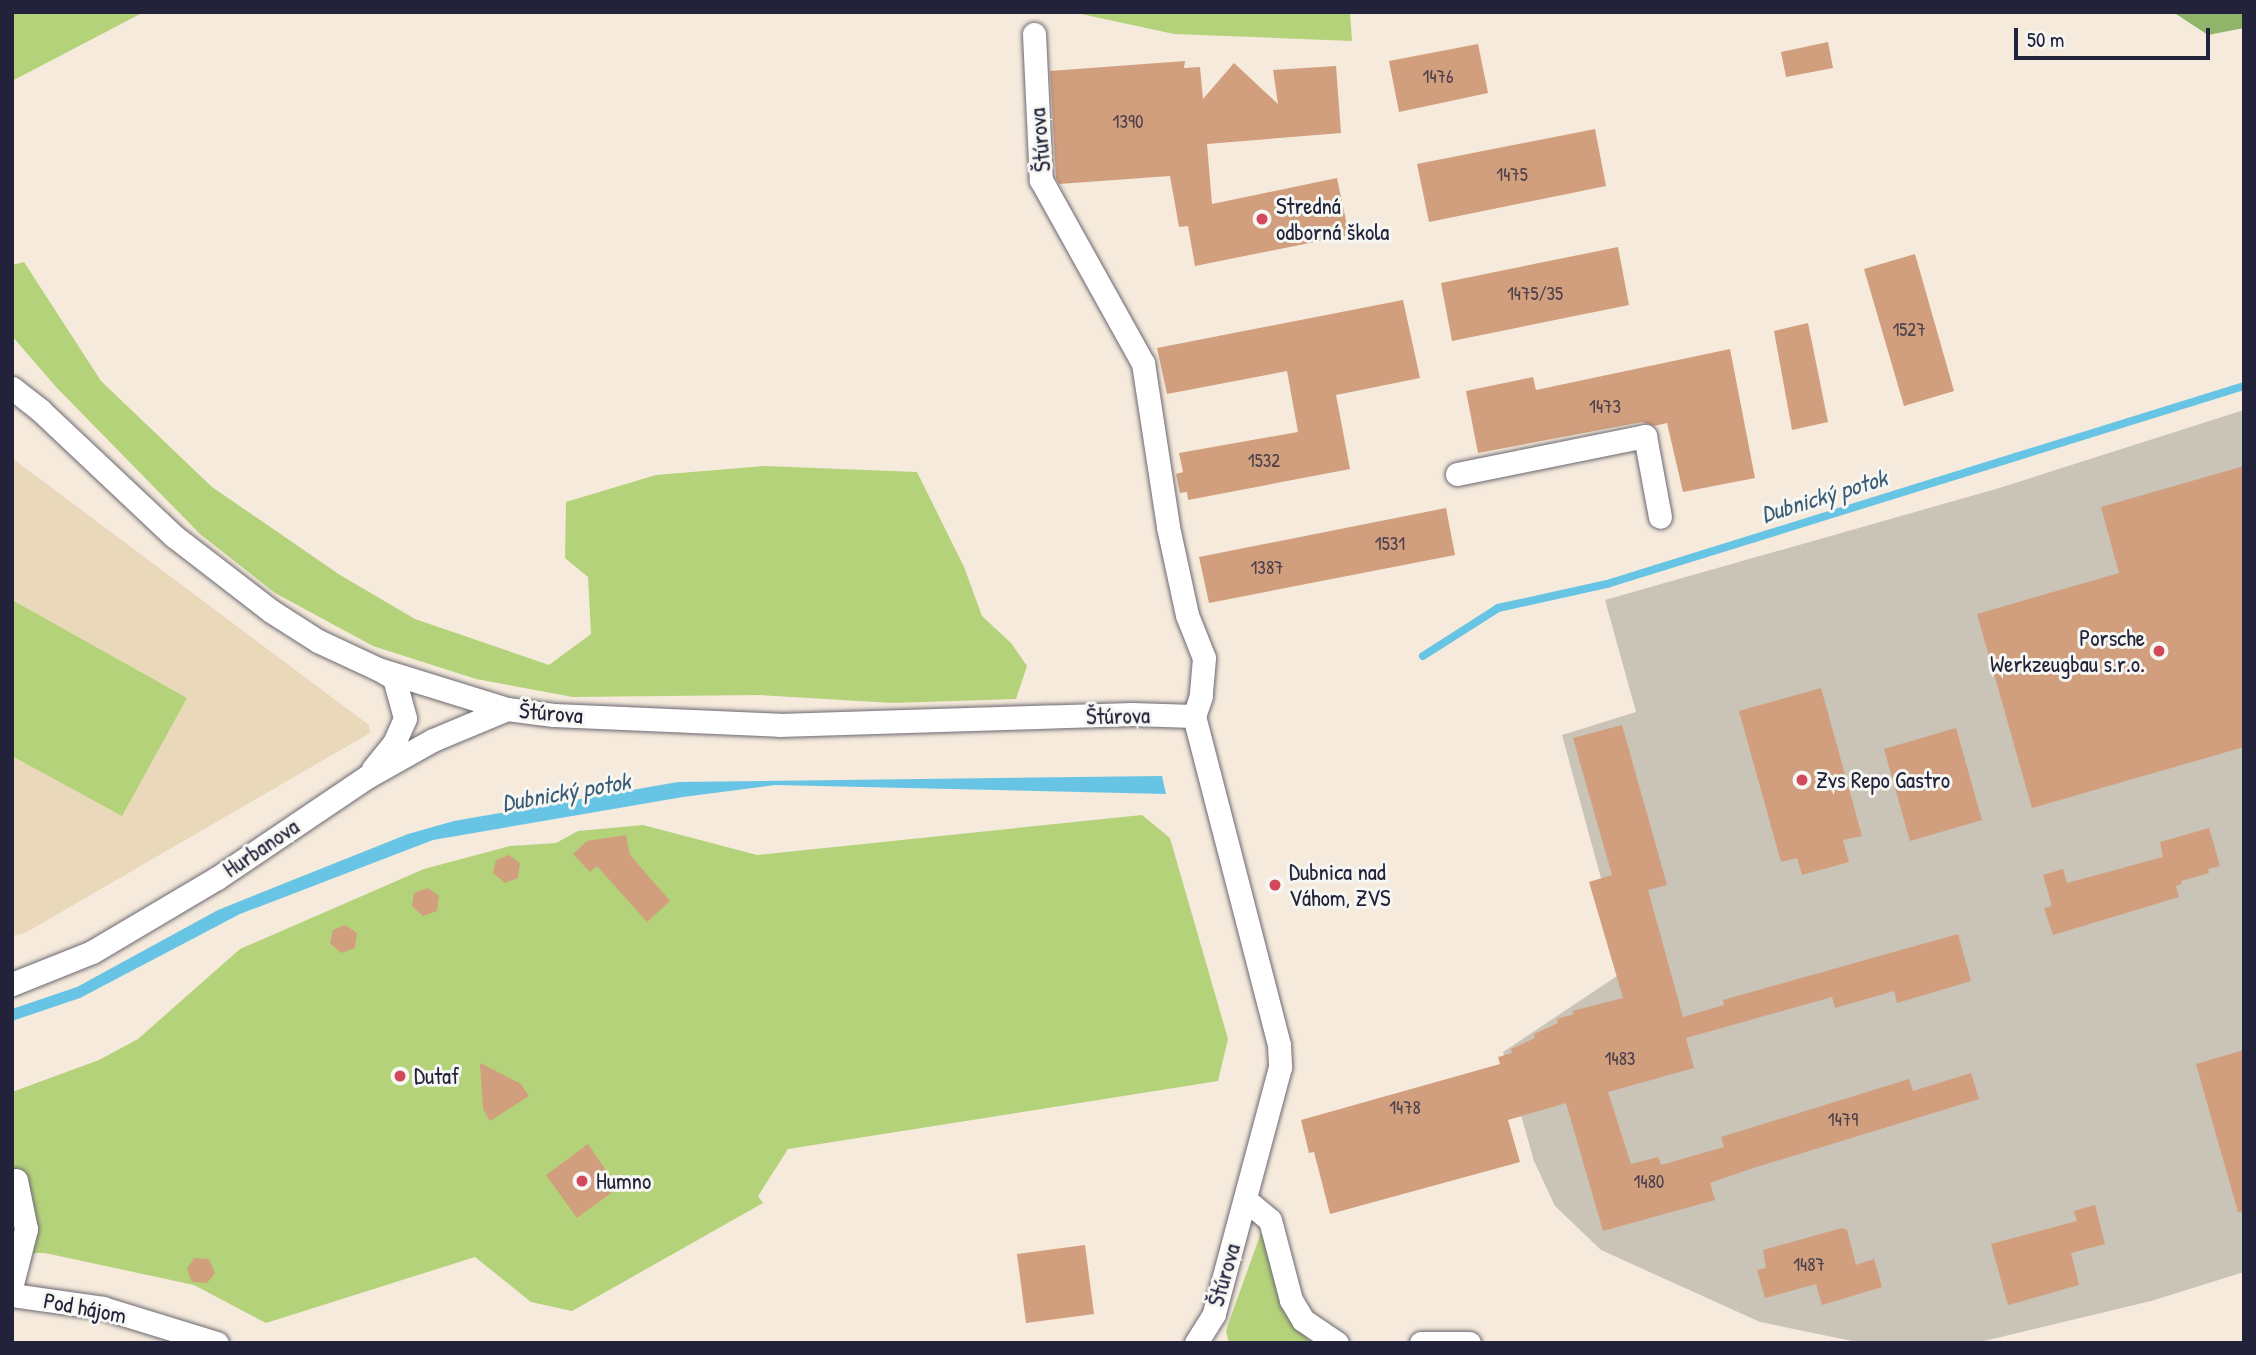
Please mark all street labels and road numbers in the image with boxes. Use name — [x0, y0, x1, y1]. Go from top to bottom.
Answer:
street label: Štúrova — [1023, 107, 1057, 173]
street label: Štúrova — [518, 696, 584, 730]
street label: Štúrova — [1086, 702, 1150, 730]
street label: Hurbanova — [218, 813, 304, 883]
street label: Štúrova — [1202, 1240, 1246, 1310]
street label: Pod hájom — [41, 1286, 129, 1330]

